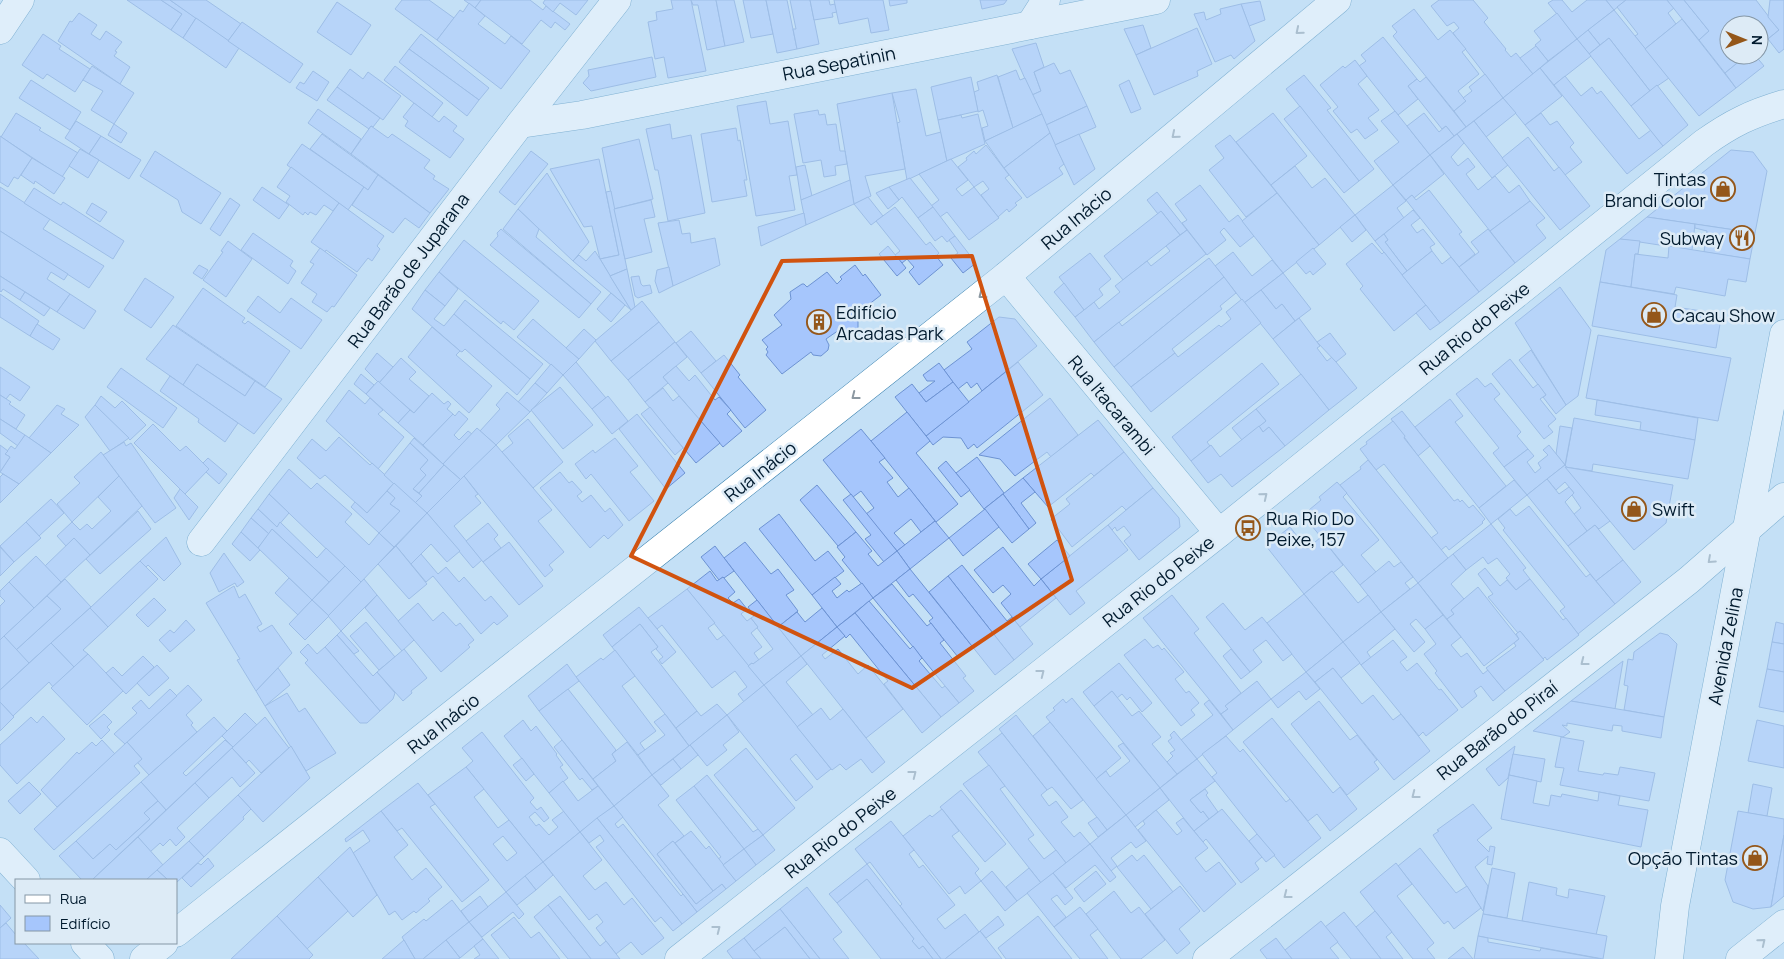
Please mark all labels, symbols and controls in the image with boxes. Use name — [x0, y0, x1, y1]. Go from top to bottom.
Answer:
north arrow — [1719, 15, 1769, 65]
one-way arrow — [1296, 26, 1305, 34]
text: N — [1748, 35, 1767, 45]
street label: Rua Sepatinin — [780, 40, 898, 86]
one-way arrow — [1171, 130, 1180, 139]
place label: Tintas Brandi Color — [1605, 167, 1706, 212]
shop icon: Tintas Brandi Color — [1710, 176, 1736, 202]
street label: Rua Inácio — [1036, 181, 1116, 255]
street label: Rua Barão de Juparana — [342, 188, 474, 352]
restaurant icon: Subway — [1729, 225, 1755, 251]
place label: Subway — [1660, 226, 1724, 250]
street label: Rua Rio do Peixe — [1414, 276, 1534, 380]
one-way arrow — [979, 290, 988, 298]
place label: Edifício Arcadas Park — [836, 300, 944, 345]
shop icon: Cacau Show — [1641, 302, 1667, 328]
place label: Cacau Show — [1672, 303, 1775, 327]
building icon: Edifício Arcadas Park — [806, 309, 832, 335]
street label: Rua Itacarambi — [1063, 350, 1161, 460]
one-way arrow — [851, 390, 861, 399]
street label: Rua Inácio — [719, 435, 801, 507]
one-way arrow — [1258, 494, 1267, 502]
shop icon: Swift — [1621, 496, 1647, 522]
place label: Swift — [1652, 497, 1695, 521]
place label: Rua Rio Do Peixe, 157 — [1266, 506, 1354, 551]
bus stop icon: Rua Rio Do Peixe, 157 — [1235, 515, 1261, 541]
street label: Rua Rio do Peixe — [1097, 530, 1219, 632]
one-way arrow — [1707, 554, 1716, 563]
street label: Avenida Zelina — [1702, 585, 1748, 707]
one-way arrow — [1581, 657, 1590, 665]
one-way arrow — [1035, 670, 1044, 679]
street label: Rua Barão do Piraí — [1432, 675, 1562, 785]
street label: Rua Inácio — [402, 687, 484, 759]
one-way arrow — [907, 771, 916, 779]
street label: Rua Rio do Peixe — [779, 781, 901, 883]
one-way arrow — [1411, 789, 1421, 798]
shop icon: Opção Tintas — [1742, 845, 1768, 871]
place label: Opção Tintas — [1628, 846, 1738, 870]
legend — [15, 879, 178, 944]
text: Rua — [60, 888, 87, 909]
one-way arrow — [1284, 890, 1293, 899]
text: Edifício — [60, 913, 111, 934]
one-way arrow — [711, 926, 720, 934]
one-way arrow — [1756, 939, 1765, 947]

